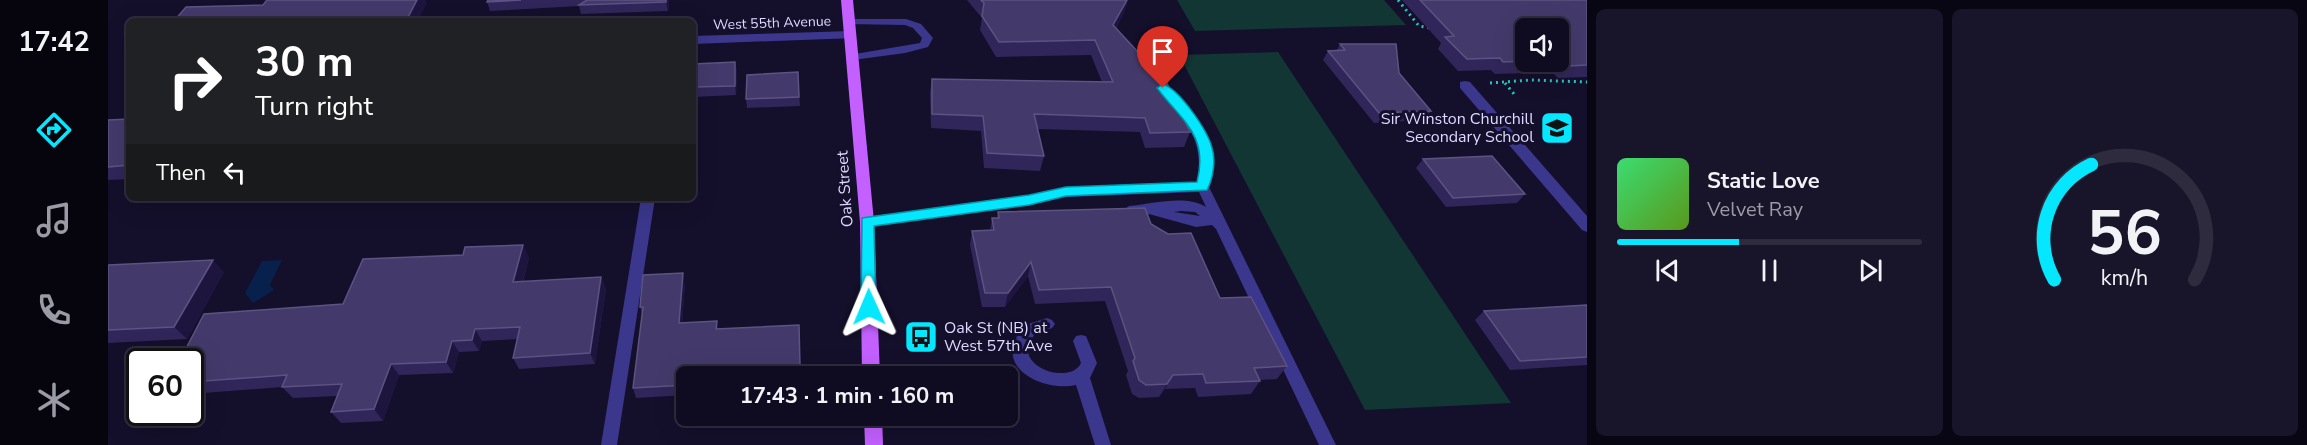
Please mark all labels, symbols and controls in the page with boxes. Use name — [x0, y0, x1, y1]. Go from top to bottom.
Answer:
street label: West 55th Avenue — [713, 11, 831, 35]
map controls — [1515, 18, 1569, 72]
button: sound — [1515, 18, 1569, 72]
text: 17:42 — [18, 24, 90, 61]
pin — [1137, 26, 1188, 88]
text: 30 m — [255, 34, 354, 91]
icon: arrive — [1146, 35, 1179, 68]
icon: right — [156, 42, 234, 120]
text: Turn right — [255, 88, 373, 125]
place label: Sir Winston Churchill Secondary School — [1381, 108, 1534, 148]
icon: directions — [33, 109, 75, 151]
school or university icon: Sir Winston Churchill Secondary School — [1539, 110, 1575, 146]
street label: Oak Street — [831, 150, 859, 228]
icon: left — [218, 156, 251, 189]
text: Then — [156, 158, 206, 188]
text: Static Love — [1707, 166, 1820, 196]
text: 56 — [2087, 191, 2162, 276]
text: Velvet Ray — [1707, 196, 1803, 223]
icon: music — [33, 199, 75, 241]
icon: previous — [1651, 254, 1684, 287]
icon: pause — [1753, 254, 1786, 287]
icon: next — [1854, 254, 1887, 287]
text: km/h — [2101, 263, 2148, 293]
position arrow — [837, 275, 901, 339]
icon: phone — [33, 289, 75, 331]
place label: Oak St (NB) at West 57th Ave — [944, 317, 1052, 357]
bus stop icon: Oak St (NB) at West 57th Ave — [903, 319, 939, 355]
speed limit sign: 60 — [126, 348, 204, 426]
icon: climate — [33, 379, 75, 421]
text: 17:43 · 1 min · 160 m — [740, 381, 954, 411]

